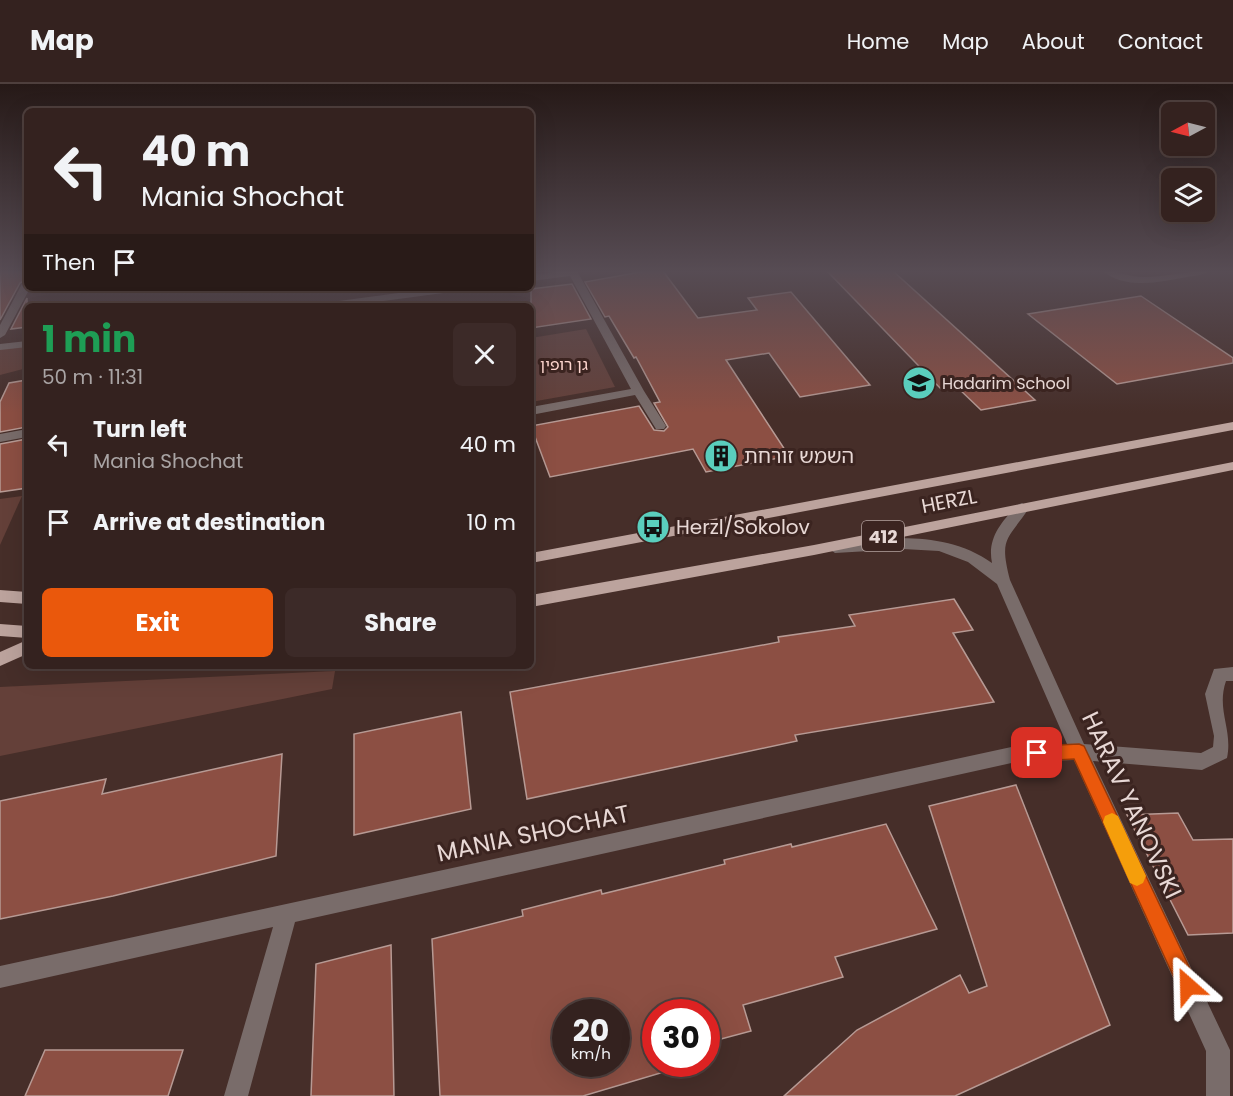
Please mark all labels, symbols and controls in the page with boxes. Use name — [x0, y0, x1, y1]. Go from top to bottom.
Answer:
text: Map — [30, 21, 94, 60]
text: Home — [847, 27, 909, 56]
text: Map — [942, 27, 989, 56]
text: About — [1022, 27, 1085, 56]
text: Contact — [1118, 27, 1203, 56]
north arrow — [1161, 102, 1215, 156]
map controls — [1161, 102, 1215, 222]
text: 40 m — [141, 122, 250, 181]
icon: left — [42, 132, 120, 210]
button: layers — [1161, 168, 1215, 222]
text: Mania Shochat — [141, 178, 344, 215]
icon: arrive — [108, 246, 141, 279]
text: Then — [42, 247, 96, 278]
text: 1 min — [42, 314, 136, 365]
button: close — [453, 323, 516, 386]
park label: גן רופין — [540, 353, 588, 376]
text: 50 m · 11:31 — [42, 363, 143, 391]
school or university icon: Hadarim School — [901, 365, 937, 401]
place label: Hadarim School — [942, 372, 1070, 395]
text: Turn left — [93, 414, 187, 445]
icon: left — [42, 428, 75, 461]
text: 40 m — [460, 429, 516, 460]
building icon: השמש זורחת — [703, 438, 739, 474]
place label: השמש זורחת — [744, 442, 854, 470]
text: Mania Shochat — [93, 447, 243, 475]
street label: HERZL — [919, 482, 979, 520]
icon: arrive — [42, 506, 75, 539]
text: Arrive at destination — [93, 507, 325, 538]
text: 10 m — [467, 507, 516, 538]
bus stop icon: Herzl/Sokolov — [635, 509, 671, 545]
place label: Herzl/Sokolov — [676, 513, 810, 541]
road number: 412 — [862, 521, 904, 551]
button: Exit — [42, 588, 273, 657]
button: Share — [285, 588, 516, 657]
street label: HARAV YANOVSKI — [1074, 706, 1190, 904]
pin — [1011, 727, 1062, 778]
icon: arrive — [1020, 736, 1053, 769]
street label: MANIA SHOCHAT — [434, 796, 632, 870]
position arrow — [1156, 954, 1220, 1018]
speed limit sign: 30 — [642, 999, 720, 1077]
text: 20 — [573, 1009, 609, 1052]
text: km/h — [571, 1043, 611, 1064]

